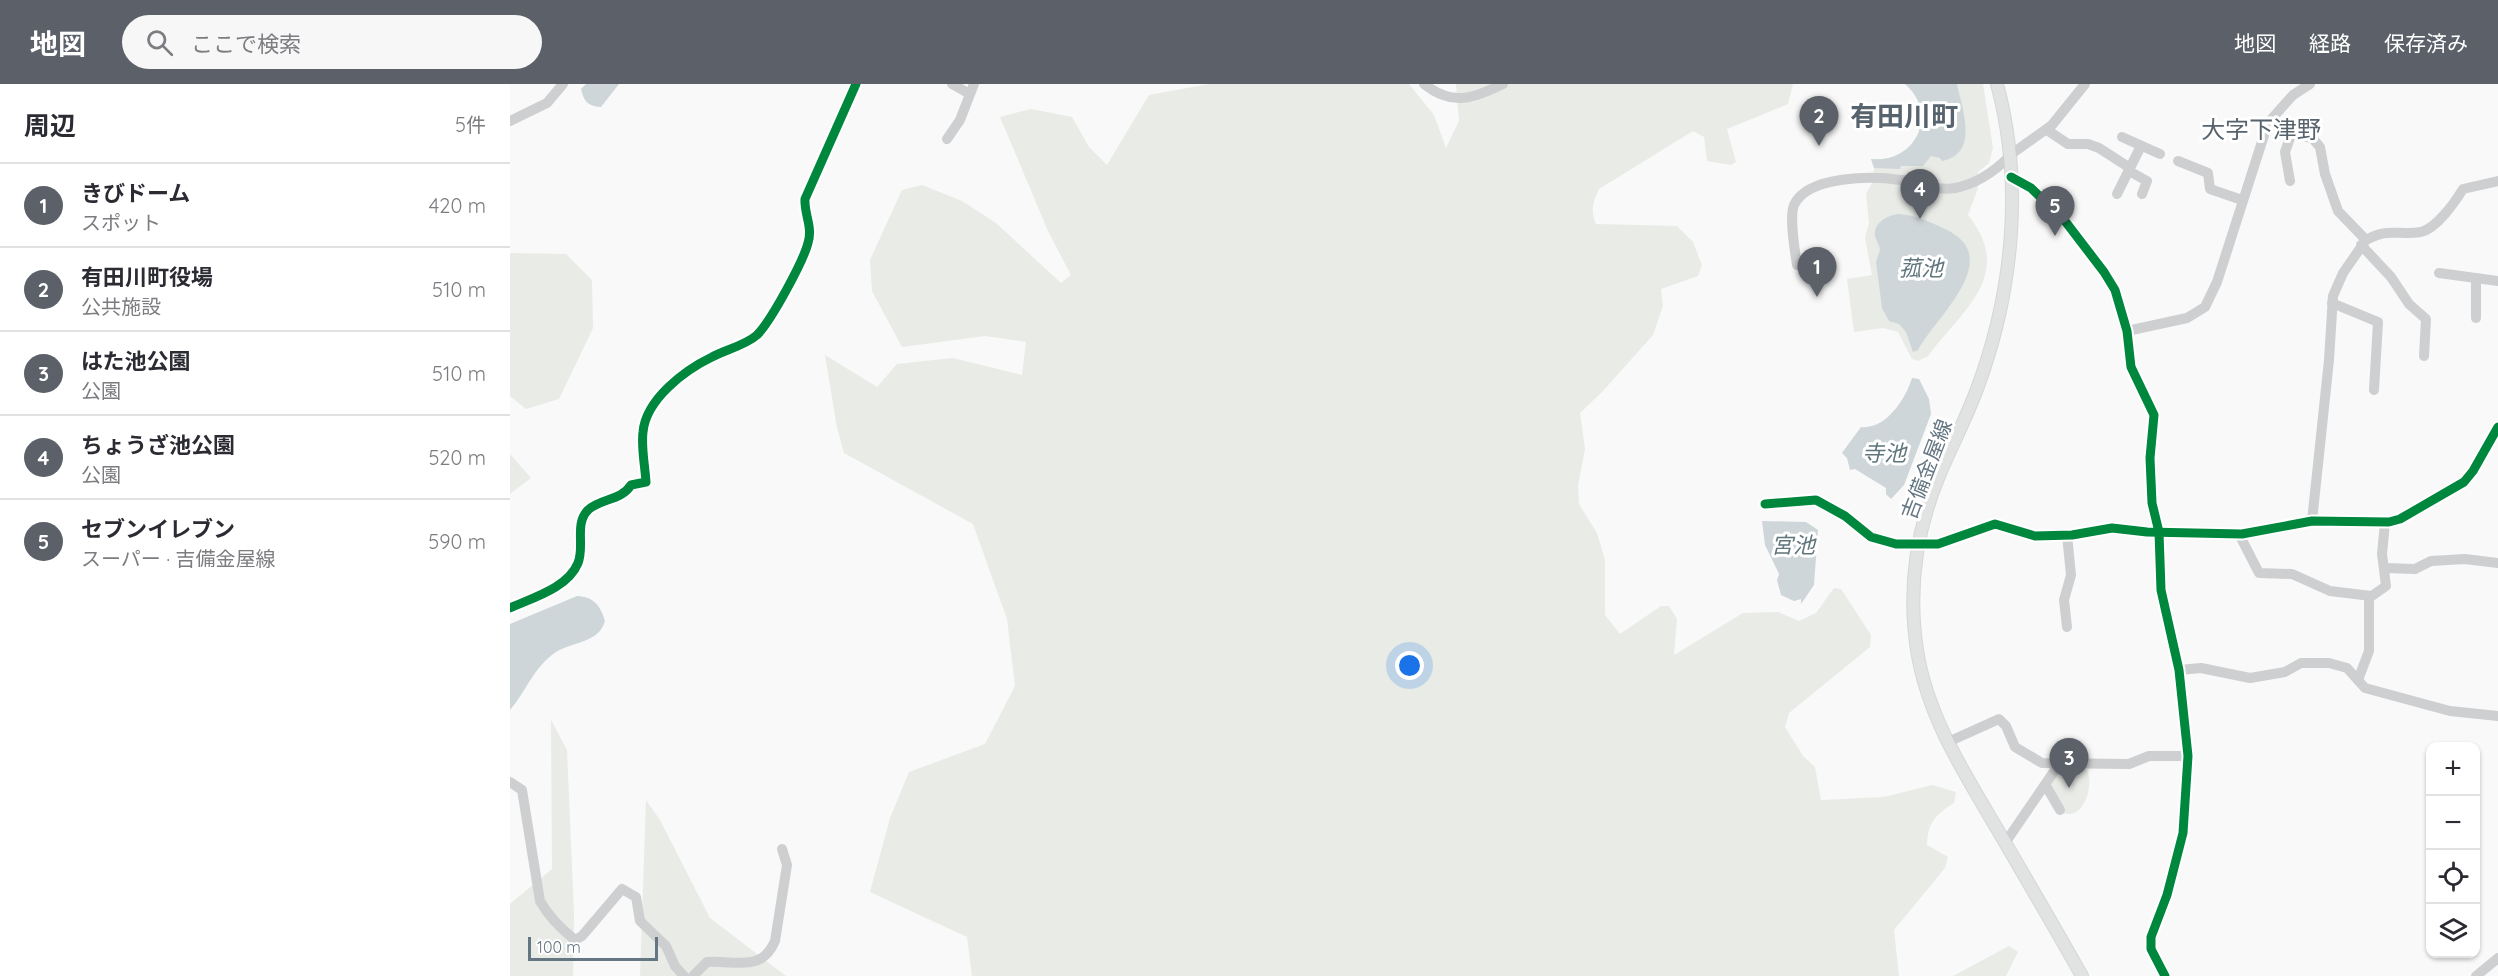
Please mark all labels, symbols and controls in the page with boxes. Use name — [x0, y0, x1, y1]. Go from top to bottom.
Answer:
search box — [122, 15, 542, 69]
text: 地図 — [30, 26, 86, 61]
icon: search — [143, 26, 176, 59]
text: ここで検索 — [191, 30, 301, 58]
text: 地図 — [2234, 30, 2276, 56]
text: 経路 — [2309, 30, 2351, 56]
text: 保存済み — [2384, 30, 2468, 56]
pin: 2 — [1800, 97, 1838, 146]
district label: 有田川町 — [1850, 99, 1958, 133]
text: 周辺 — [24, 109, 76, 142]
text: 5件 — [455, 112, 486, 137]
district label: 大字下津野 — [2201, 114, 2321, 144]
pin: 4 — [1900, 170, 1940, 219]
text: きびドーム — [81, 179, 190, 207]
pin: 5 — [2036, 186, 2074, 236]
text: 1 — [40, 193, 47, 218]
text: 420 m — [429, 193, 486, 218]
text: スポット — [81, 210, 161, 235]
pin: 1 — [1798, 248, 1836, 297]
water label: 菰池 — [1899, 254, 1945, 282]
text: 有田川町役場 — [81, 263, 213, 291]
text: 2 — [38, 277, 49, 302]
text: 510 m — [432, 277, 486, 302]
text: 公共施設 — [81, 294, 161, 319]
text: はた池公園 — [81, 347, 191, 375]
text: 3 — [38, 361, 49, 386]
text: 510 m — [432, 361, 486, 386]
text: 公園 — [81, 378, 121, 403]
street label: 吉備金屋線 — [1895, 415, 1957, 523]
text: ちょうざ池公園 — [81, 431, 235, 459]
water label: 寺池 — [1862, 439, 1908, 467]
text: 4 — [38, 445, 49, 470]
text: 520 m — [428, 445, 486, 470]
text: 公園 — [81, 462, 121, 487]
text: セブンイレブン — [81, 515, 235, 543]
text: 5 — [38, 529, 49, 554]
text: 590 m — [428, 529, 486, 554]
water label: 宮池 — [1771, 531, 1817, 559]
text: スーパー · 吉備金屋線 — [81, 546, 276, 571]
your location — [1395, 651, 1424, 680]
pin: 3 — [2050, 738, 2088, 788]
map controls — [2426, 742, 2480, 958]
button: + — [2426, 742, 2480, 796]
button: − — [2426, 796, 2480, 850]
button: locate — [2426, 850, 2480, 904]
button: layers — [2426, 904, 2480, 958]
scale bar — [528, 934, 658, 962]
text: 100 m — [537, 937, 581, 957]

